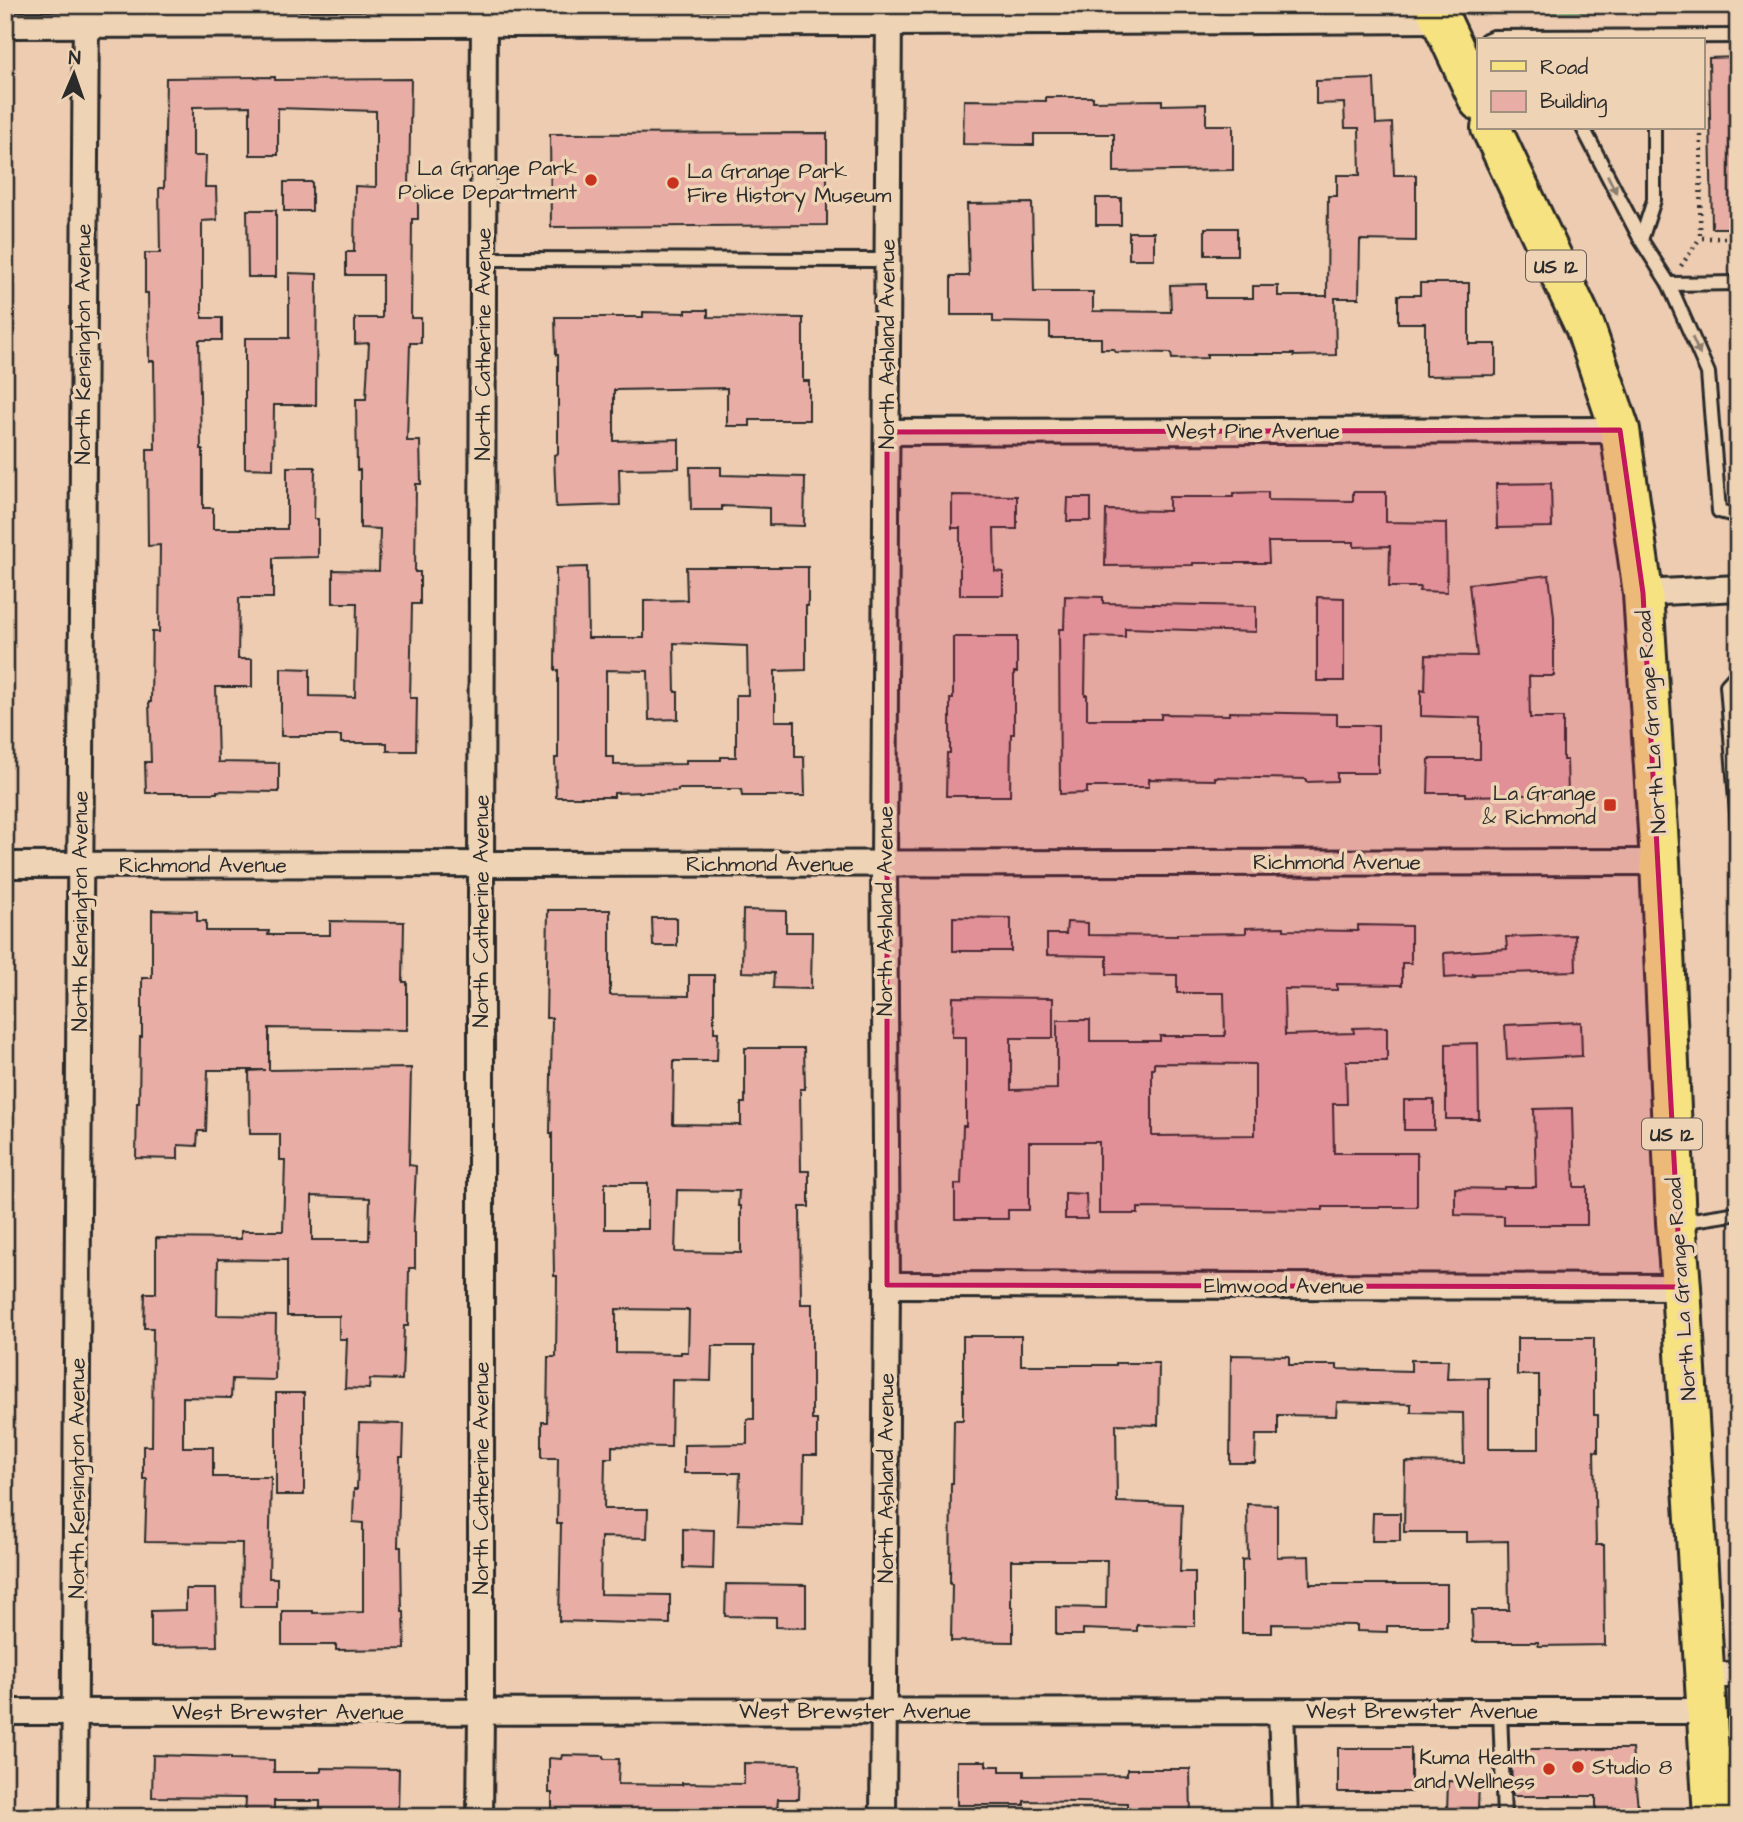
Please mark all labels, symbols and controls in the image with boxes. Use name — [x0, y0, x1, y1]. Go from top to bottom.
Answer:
north arrow — [38, 38, 108, 108]
legend — [1477, 38, 1704, 130]
text: N — [68, 45, 81, 72]
text: Road — [1540, 53, 1588, 82]
text: Building — [1540, 87, 1608, 118]
place label: La Grange Park Police Department — [398, 154, 578, 208]
place label: La Grange Park Fire History Museum — [687, 157, 892, 212]
marker: La Grange Park Police Department — [583, 172, 599, 188]
one-way arrow — [1607, 174, 1618, 194]
marker: La Grange Park Fire History Museum — [665, 175, 681, 191]
street label: North Kensington Avenue — [69, 224, 100, 464]
street label: North Catherine Avenue — [469, 228, 498, 460]
street label: North Ashland Avenue — [873, 239, 902, 449]
road number: US 12 — [1526, 250, 1586, 282]
one-way arrow — [1690, 336, 1702, 356]
street label: West Pine Avenue — [1166, 417, 1340, 446]
street label: North La Grange Road — [1629, 609, 1676, 835]
place label: La Grange & Richmond — [1482, 779, 1596, 832]
street label: North Kensington Avenue — [66, 791, 97, 1031]
street label: North Catherine Avenue — [467, 795, 496, 1027]
marker: La Grange & Richmond — [1602, 797, 1618, 813]
street label: North Ashland Avenue — [871, 806, 900, 1016]
street label: Richmond Avenue — [1253, 848, 1421, 877]
street label: Richmond Avenue — [686, 850, 854, 879]
street label: Richmond Avenue — [119, 851, 287, 880]
road number: US 12 — [1642, 1118, 1702, 1150]
street label: North La Grange Road — [1659, 1176, 1706, 1402]
street label: Elmwood Avenue — [1204, 1272, 1364, 1301]
street label: North Kensington Avenue — [63, 1358, 94, 1598]
street label: North Catherine Avenue — [467, 1362, 496, 1594]
street label: North Ashland Avenue — [872, 1373, 901, 1583]
street label: West Brewster Avenue — [739, 1697, 971, 1726]
street label: West Brewster Avenue — [1306, 1697, 1538, 1726]
street label: West Brewster Avenue — [172, 1698, 404, 1727]
place label: Kuma Health and Wellness — [1414, 1743, 1536, 1796]
place label: Studio 8 — [1592, 1753, 1673, 1782]
marker: Studio 8 — [1570, 1759, 1586, 1775]
marker: Kuma Health and Wellness — [1541, 1761, 1557, 1777]

